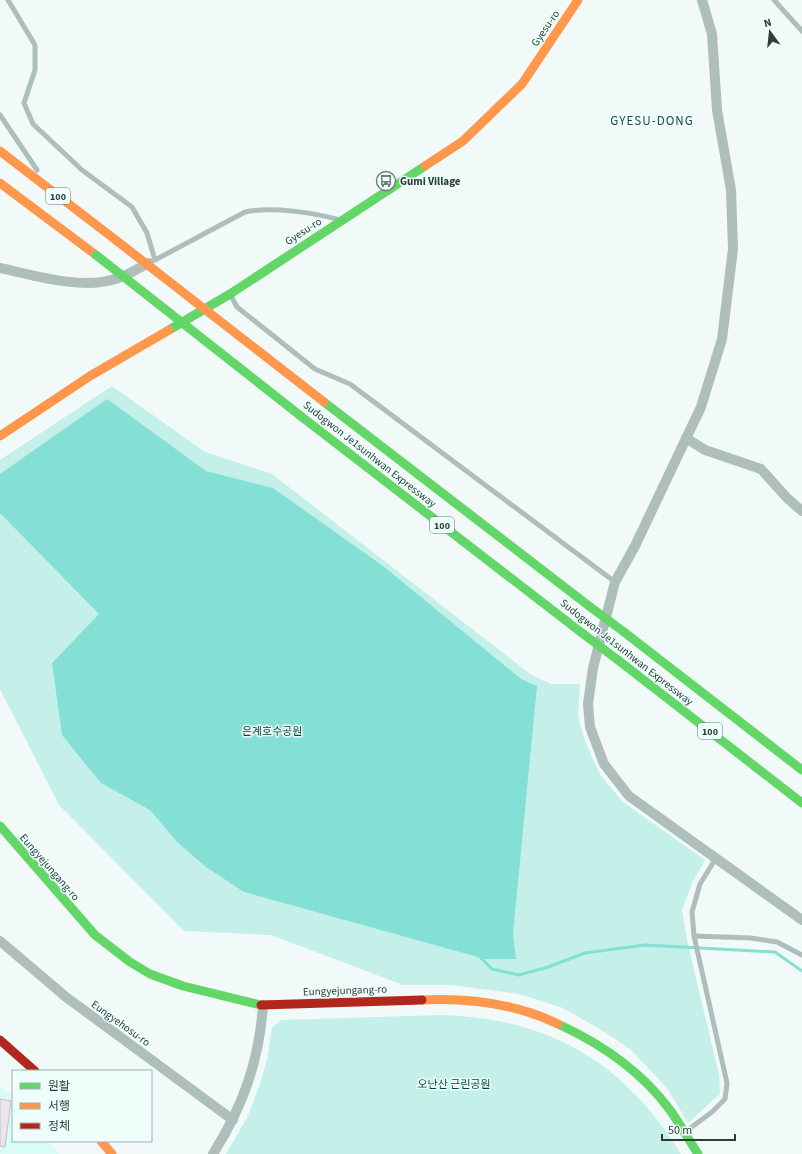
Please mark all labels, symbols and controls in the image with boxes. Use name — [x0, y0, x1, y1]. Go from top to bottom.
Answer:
street label: Gyesu-ro — [528, 7, 563, 49]
north arrow — [750, 12, 790, 52]
text: N — [762, 15, 773, 31]
district label: GYESU-DONG — [610, 112, 694, 130]
bus stop icon: Gumi Village — [375, 170, 397, 192]
place label: Gumi Village — [400, 174, 461, 189]
road number: 100 — [46, 188, 70, 204]
street label: Gyesu-ro — [282, 214, 325, 249]
street label: Sudogwon Je1sunhwan Expressway — [300, 398, 439, 511]
road number: 100 — [430, 517, 454, 533]
street label: Sudogwon Je1sunhwan Expressway — [557, 596, 696, 709]
road number: 100 — [698, 723, 722, 739]
park label: 은계호수공원 — [242, 724, 302, 739]
street label: Eungyejungang-ro — [16, 831, 83, 904]
street label: Eungyejungang-ro — [303, 982, 387, 999]
street label: Eungyehosu-ro — [88, 997, 153, 1050]
legend — [12, 1070, 152, 1142]
park label: 오난산 근린공원 — [417, 1077, 491, 1092]
text: 원활 — [48, 1078, 70, 1095]
text: 서행 — [48, 1098, 70, 1115]
scale bar — [662, 1116, 735, 1142]
text: 정체 — [48, 1118, 70, 1135]
text: 50 m — [668, 1122, 692, 1139]

